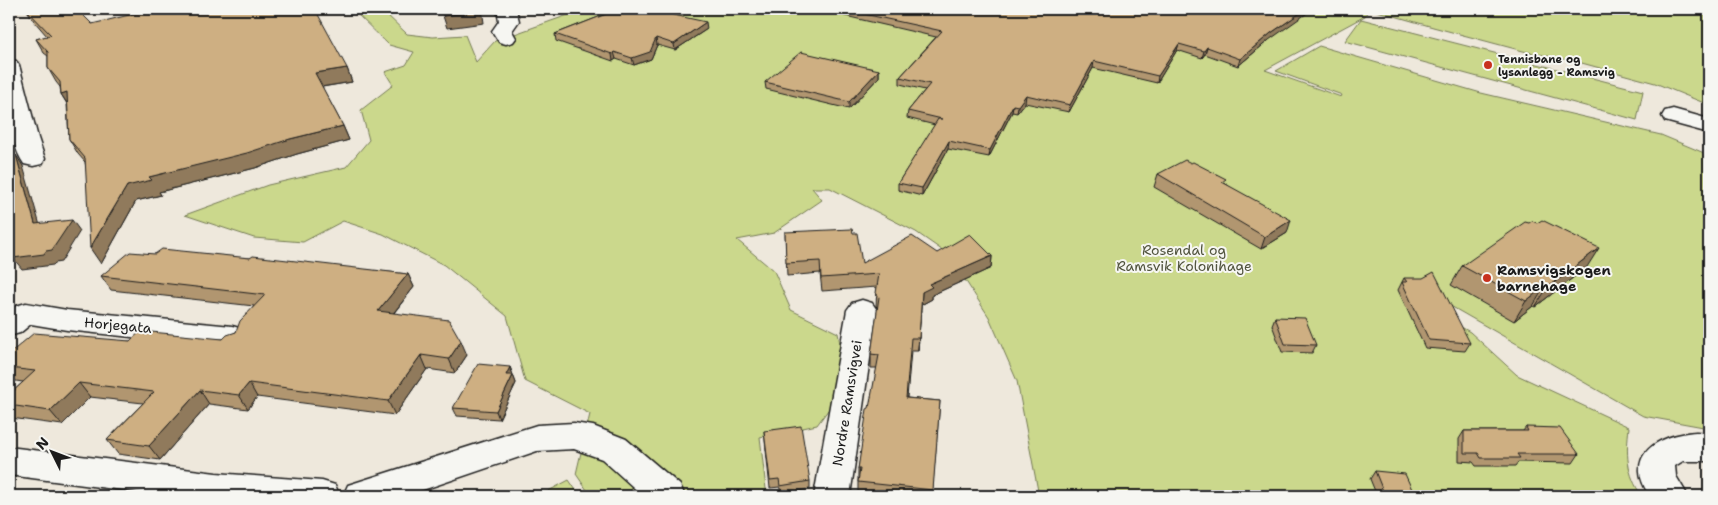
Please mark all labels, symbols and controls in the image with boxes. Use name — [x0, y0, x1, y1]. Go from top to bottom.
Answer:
place label: Tennisbane og lysanlegg - Ramsvig — [1498, 52, 1615, 80]
marker: Tennisbane og lysanlegg - Ramsvig — [1482, 59, 1494, 71]
park label: Rosendal og Ramsvik Kolonihage — [1116, 241, 1252, 275]
place label: Ramsvigskogen barnehage — [1497, 261, 1611, 295]
marker: Ramsvigskogen barnehage — [1481, 272, 1493, 284]
street label: Horjegata — [83, 313, 153, 337]
street label: Nordre Ramsvigvei — [828, 339, 866, 467]
north arrow — [28, 428, 78, 478]
text: N — [32, 433, 53, 453]

